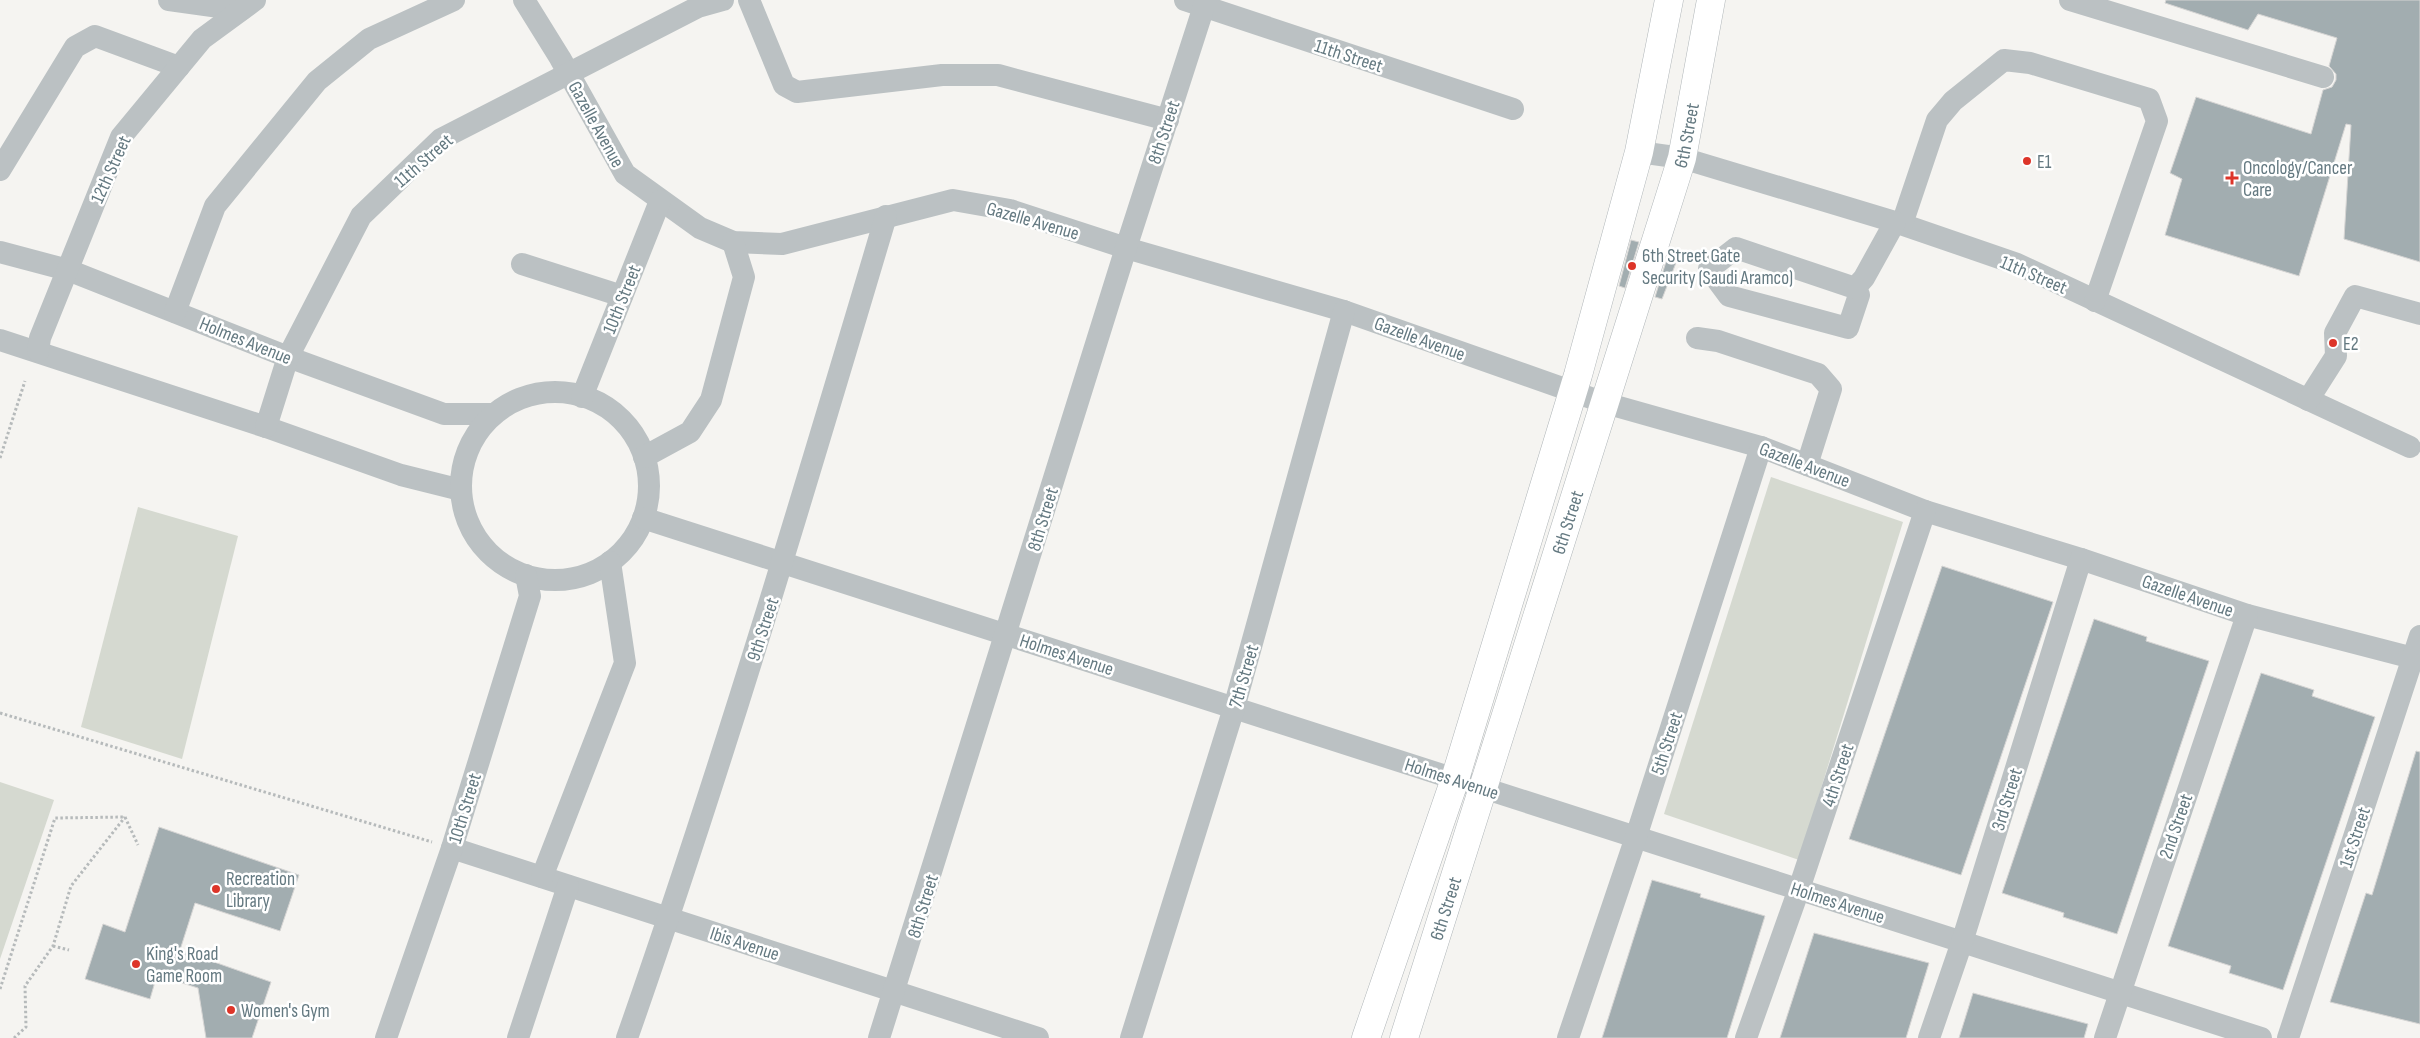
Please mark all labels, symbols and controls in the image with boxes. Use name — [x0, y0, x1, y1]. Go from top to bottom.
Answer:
street label: 11th Street — [1312, 35, 1386, 78]
street label: Gazelle Avenue — [563, 78, 629, 172]
street label: 8th Street — [1143, 98, 1186, 167]
street label: 6th Street — [1670, 101, 1705, 171]
street label: 11th Street — [390, 129, 458, 193]
street label: 12th Street — [86, 132, 137, 207]
place label: E1 — [2037, 151, 2052, 174]
marker: E1 — [2021, 155, 2033, 167]
place label: Oncology/Cancer Care — [2243, 157, 2353, 202]
marker: Oncology/Cancer Care — [2225, 171, 2239, 185]
street label: Gazelle Avenue — [984, 197, 1081, 246]
place label: 6th Street Gate Security (Saudi Aramco) — [1642, 245, 1793, 290]
street label: 11th Street — [1997, 251, 2070, 300]
marker: 6th Street Gate Security (Saudi Aramco) — [1626, 260, 1638, 272]
street label: 10th Street — [598, 262, 647, 337]
street label: Gazelle Avenue — [1371, 312, 1468, 366]
street label: Holmes Avenue — [196, 313, 295, 370]
place label: E2 — [2343, 333, 2359, 356]
marker: E2 — [2327, 337, 2339, 349]
street label: Gazelle Avenue — [1756, 438, 1853, 493]
street label: 8th Street — [1023, 485, 1064, 554]
street label: 6th Street — [1548, 488, 1589, 557]
street label: Gazelle Avenue — [2139, 570, 2236, 623]
street label: 9th Street — [742, 595, 785, 664]
street label: Holmes Avenue — [1017, 629, 1116, 681]
street label: 7th Street — [1224, 642, 1264, 711]
street label: 5th Street — [1646, 709, 1688, 778]
street label: 4th Street — [1817, 741, 1859, 810]
street label: Holmes Avenue — [1402, 753, 1501, 805]
street label: 3rd Street — [1987, 765, 2028, 833]
street label: 10th Street — [444, 770, 487, 846]
street label: 2nd Street — [2155, 791, 2198, 862]
street label: 1st Street — [2335, 804, 2376, 871]
place label: Recreation Library — [226, 868, 295, 913]
street label: 8th Street — [903, 872, 944, 941]
street label: 6th Street — [1426, 874, 1467, 943]
street label: Holmes Avenue — [1788, 877, 1887, 929]
marker: Recreation Library — [210, 883, 222, 895]
street label: Ibis Avenue — [707, 922, 782, 966]
place label: King's Road Game Room — [146, 943, 222, 988]
marker: King's Road Game Room — [130, 958, 142, 970]
place label: Women's Gym — [241, 1000, 330, 1023]
marker: Women's Gym — [225, 1004, 237, 1016]

